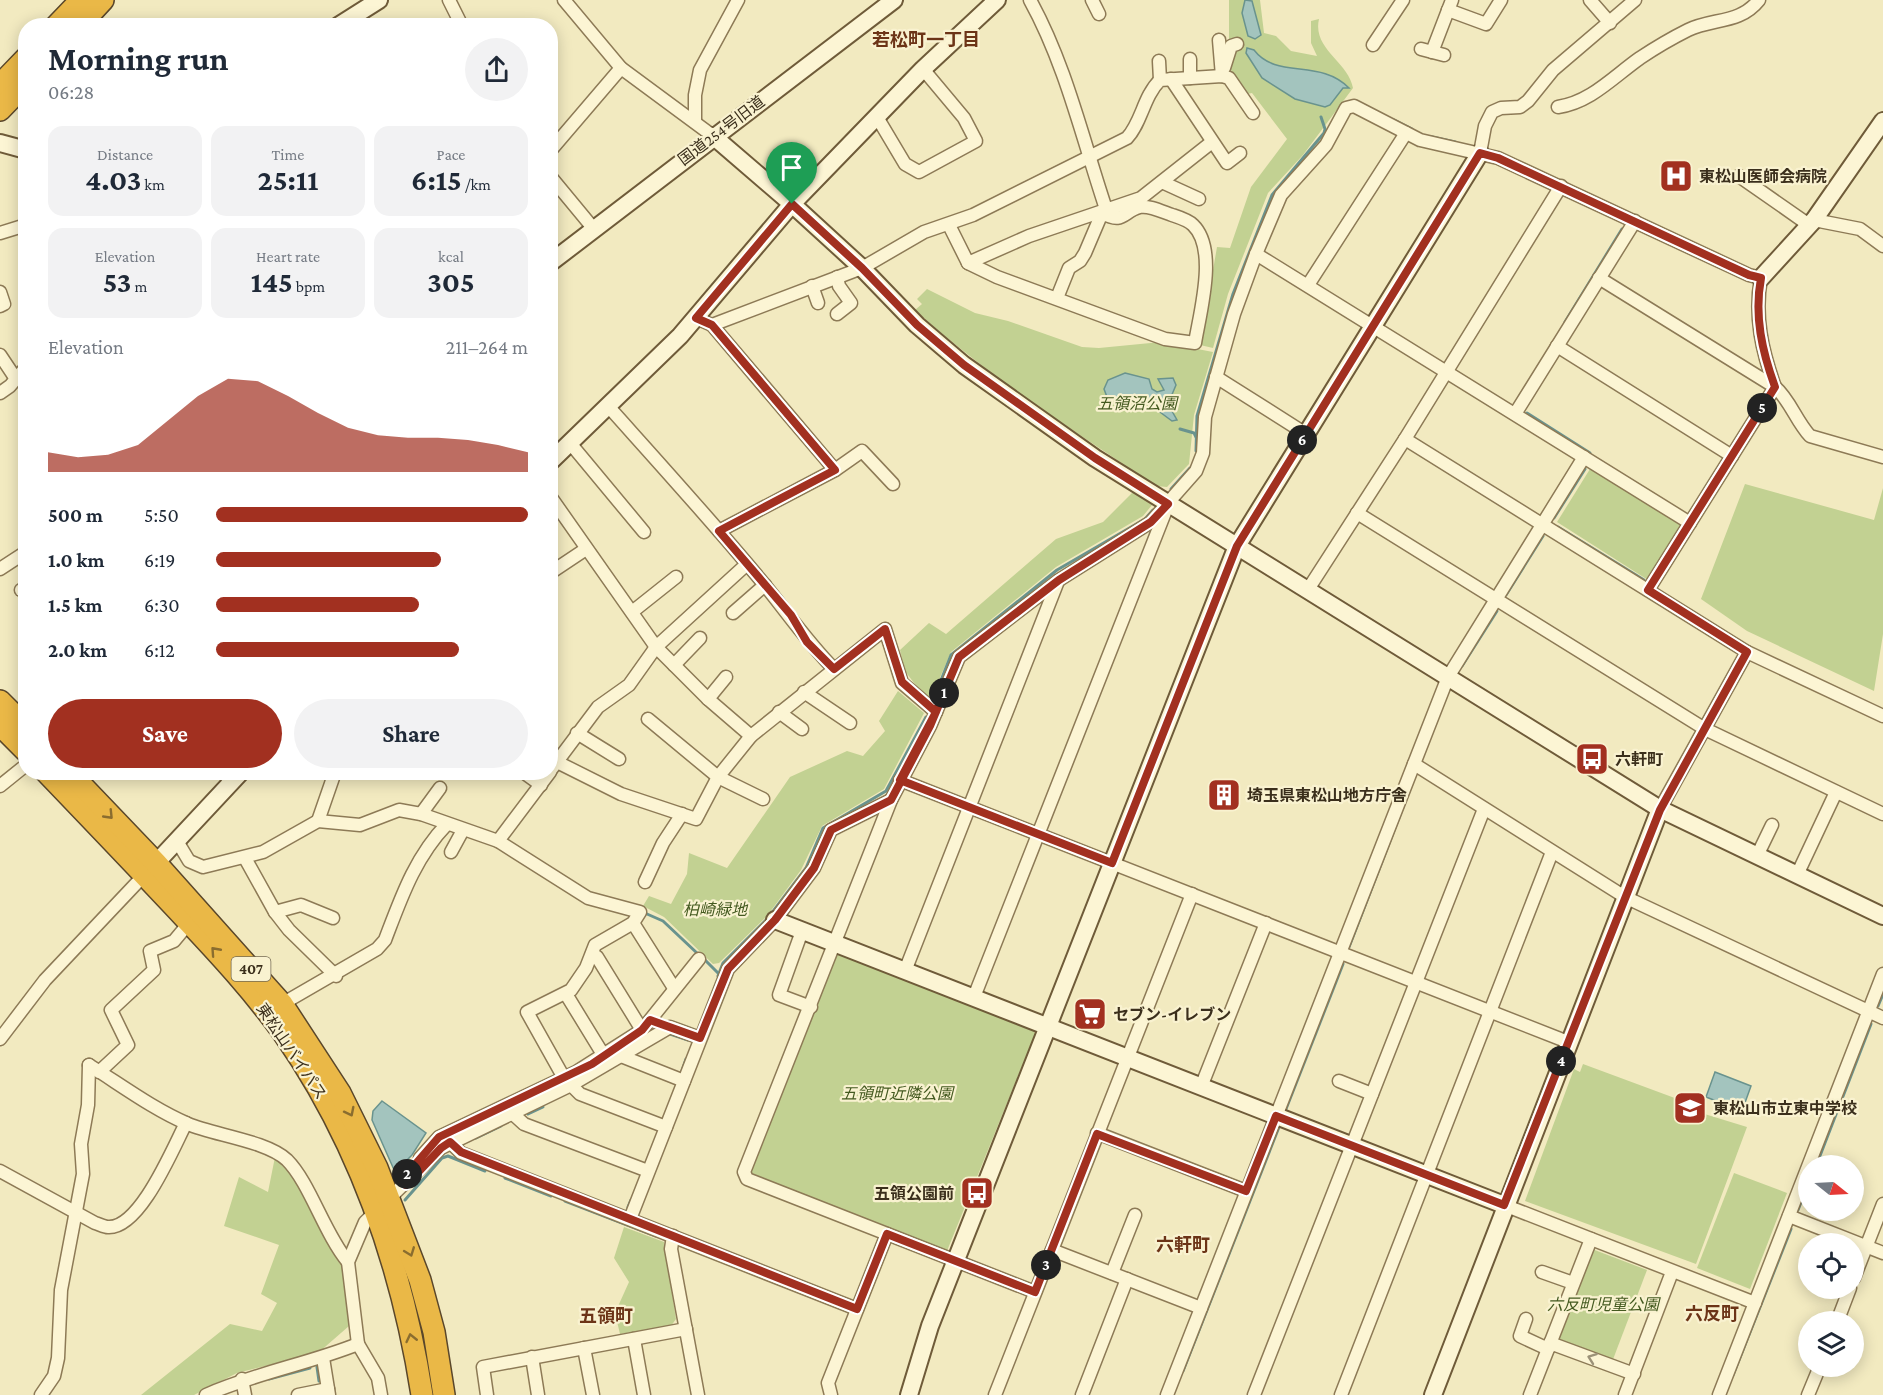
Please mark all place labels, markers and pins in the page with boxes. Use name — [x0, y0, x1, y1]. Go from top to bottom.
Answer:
pin — [766, 142, 817, 204]
hospital icon: 東松山医師会病院 — [1658, 158, 1694, 194]
place label: 東松山医師会病院 — [1699, 168, 1827, 185]
pin: 5 — [1747, 393, 1777, 423]
pin: 6 — [1287, 425, 1317, 455]
pin: 1 — [929, 678, 959, 708]
bus stop icon: 六軒町 — [1574, 741, 1610, 777]
place label: 六軒町 — [1615, 751, 1663, 768]
building icon: 埼玉県東松山地方庁舎 — [1206, 777, 1242, 813]
place label: 埼玉県東松山地方庁舎 — [1247, 787, 1407, 804]
supermarket icon: セブン-イレブン — [1072, 996, 1108, 1032]
place label: セブン-イレブン — [1113, 1006, 1231, 1023]
pin: 4 — [1546, 1046, 1576, 1076]
school or university icon: 東松山市立東中学校 — [1672, 1090, 1708, 1126]
place label: 東松山市立東中学校 — [1713, 1100, 1857, 1117]
pin: 2 — [392, 1159, 422, 1189]
bus stop icon: 五領公園前 — [959, 1175, 995, 1211]
place label: 五領公園前 — [874, 1185, 954, 1202]
pin: 3 — [1031, 1250, 1061, 1280]

